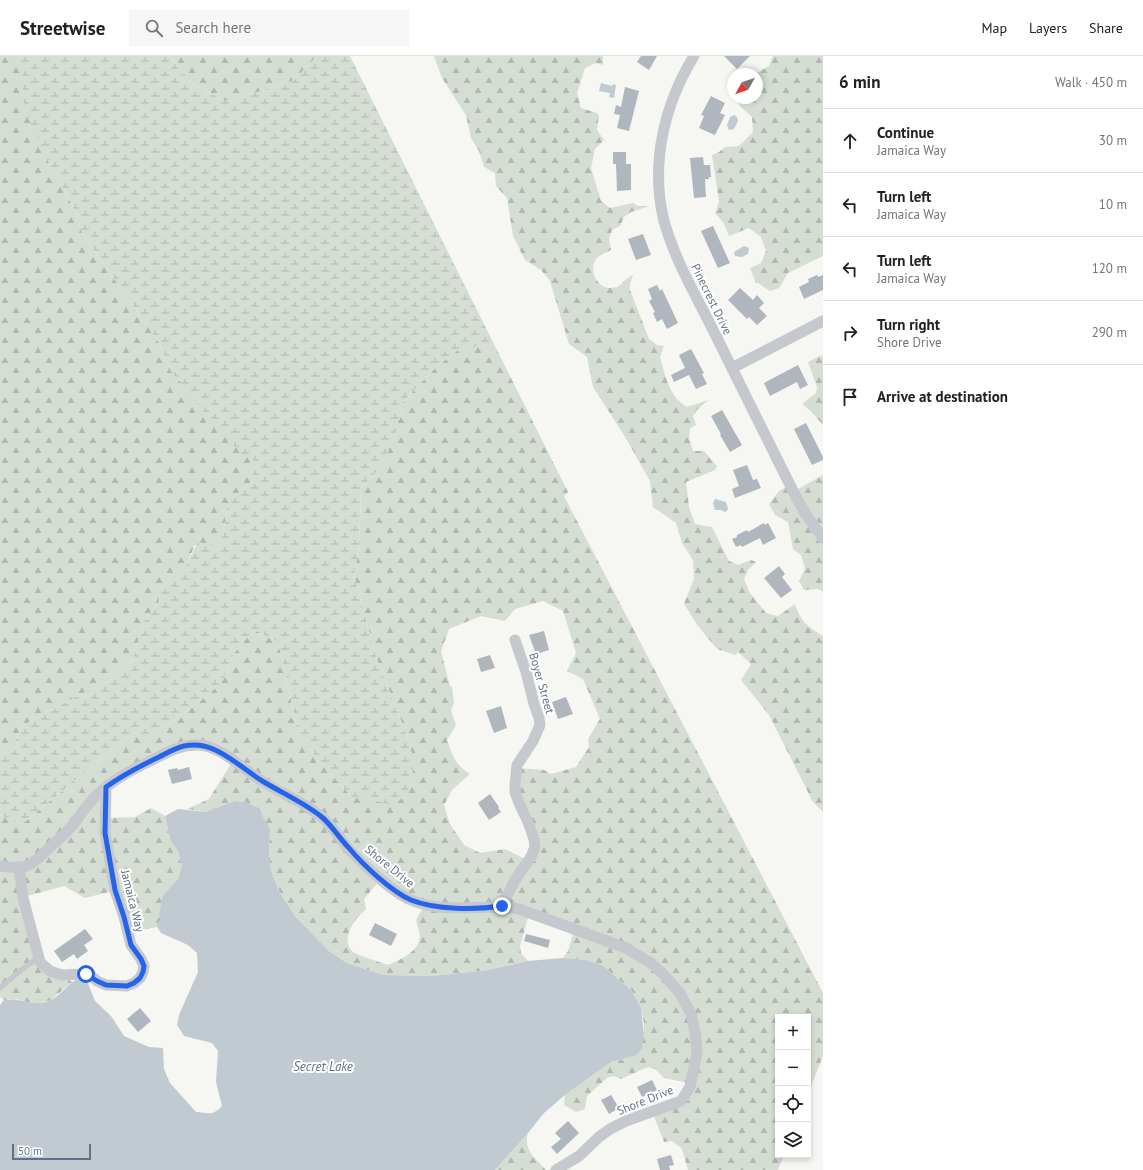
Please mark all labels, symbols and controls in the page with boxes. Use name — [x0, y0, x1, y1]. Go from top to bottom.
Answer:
search box — [129, 10, 409, 46]
text: Streetwise — [20, 16, 105, 40]
icon: search — [143, 17, 165, 39]
text: Search here — [175, 18, 251, 37]
text: Map — [981, 19, 1007, 37]
text: Layers — [1029, 19, 1067, 37]
text: Share — [1089, 19, 1123, 37]
north arrow — [727, 68, 763, 104]
text: 6 min — [839, 71, 880, 93]
text: Walk · 450 m — [1055, 74, 1127, 91]
text: Continue — [877, 123, 934, 142]
icon: ahead — [839, 130, 861, 152]
text: 30 m — [1099, 132, 1127, 149]
text: Jamaica Way — [877, 142, 946, 159]
text: Turn left — [877, 187, 931, 206]
icon: left — [839, 194, 861, 216]
text: 10 m — [1099, 196, 1127, 213]
text: Jamaica Way — [877, 206, 946, 223]
text: Turn left — [877, 251, 931, 270]
icon: left — [839, 258, 861, 280]
text: 120 m — [1092, 260, 1127, 277]
street label: Pinecrest Drive — [688, 261, 736, 337]
text: Jamaica Way — [877, 270, 946, 287]
text: Turn right — [877, 315, 940, 334]
icon: right — [839, 322, 861, 344]
text: 290 m — [1092, 324, 1127, 341]
text: Shore Drive — [877, 334, 942, 351]
icon: arrive — [839, 386, 861, 408]
text: Arrive at destination — [877, 387, 1008, 406]
street label: Boyer Street — [526, 651, 558, 715]
street label: Shore Drive — [362, 841, 418, 891]
street label: Jamaica Way — [118, 867, 148, 934]
route end — [493, 897, 511, 915]
route start — [77, 965, 95, 983]
map controls — [775, 1014, 811, 1158]
button: + — [775, 1014, 811, 1050]
button: − — [775, 1050, 811, 1086]
water label: Secret Lake — [293, 1058, 353, 1075]
street label: Shore Drive — [615, 1082, 675, 1118]
button: locate — [775, 1086, 811, 1122]
button: layers — [775, 1122, 811, 1158]
scale bar — [12, 1142, 91, 1161]
text: 50 m — [18, 1144, 42, 1158]

